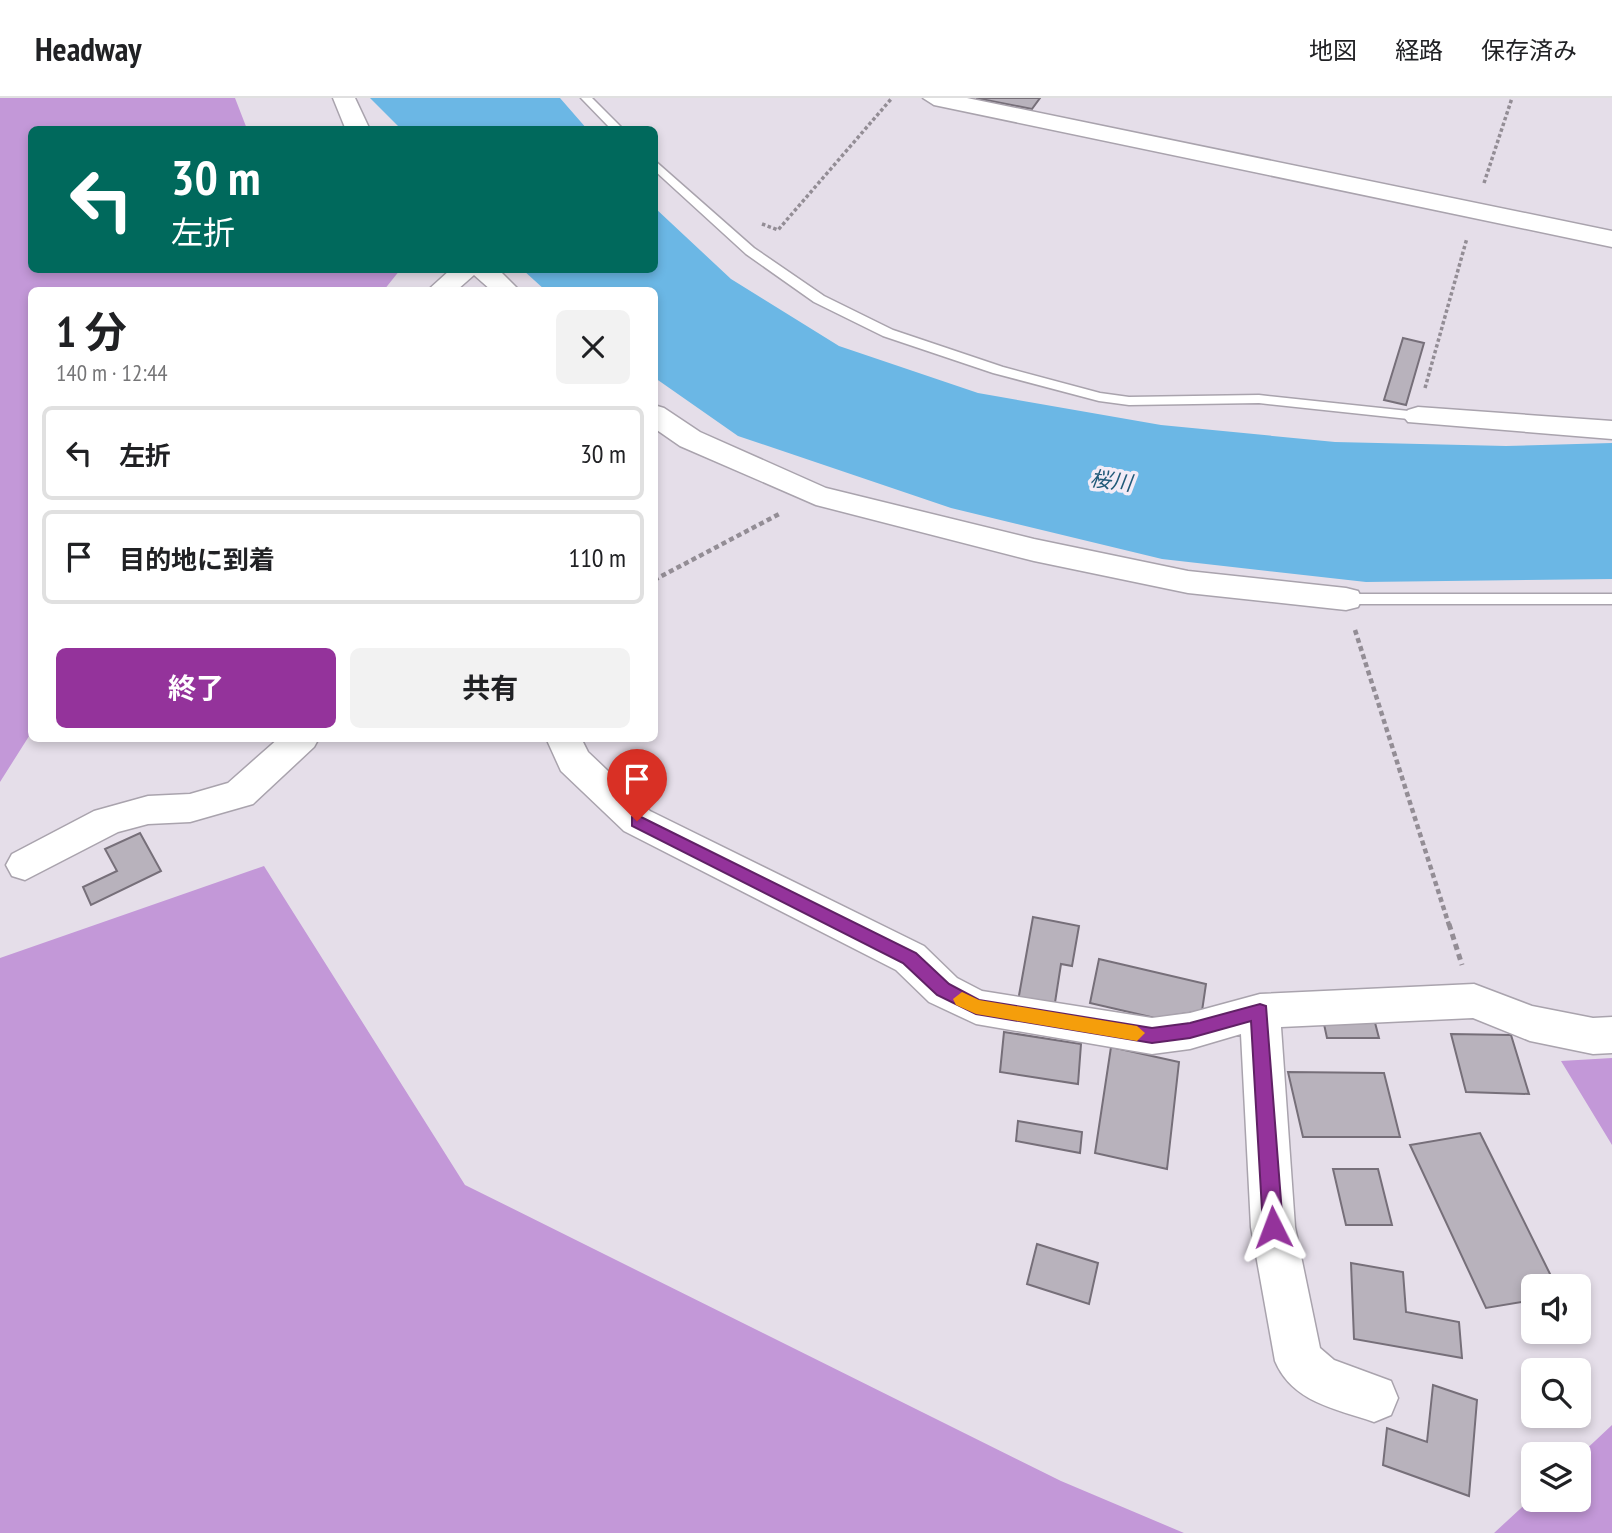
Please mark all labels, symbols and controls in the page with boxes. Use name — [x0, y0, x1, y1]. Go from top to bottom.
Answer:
text: Headway — [35, 27, 142, 70]
text: 地図 — [1309, 35, 1357, 66]
text: 経路 — [1395, 35, 1443, 66]
text: 保存済み — [1481, 35, 1577, 66]
text: 30 m — [171, 145, 260, 209]
icon: left — [56, 154, 147, 245]
text: 左折 — [171, 211, 235, 253]
text: 1 分 — [56, 304, 127, 359]
button: close — [556, 310, 630, 384]
text: 140 m · 12:44 — [56, 358, 168, 387]
icon: left — [60, 434, 98, 472]
text: 30 m — [580, 437, 626, 470]
text: 左折 — [119, 439, 171, 472]
water label: 桜川 — [1089, 465, 1136, 497]
icon: arrive — [60, 538, 98, 576]
text: 110 m — [568, 541, 626, 574]
text: 目的地に到着 — [119, 543, 275, 576]
button: 終了 — [56, 648, 336, 728]
button: 共有 — [350, 648, 630, 728]
pin — [607, 749, 667, 821]
icon: arrive — [618, 760, 656, 798]
position arrow — [1236, 1190, 1310, 1264]
map controls — [1521, 1274, 1591, 1512]
button: sound — [1521, 1274, 1591, 1344]
button: search — [1521, 1358, 1591, 1428]
button: layers — [1521, 1442, 1591, 1512]

